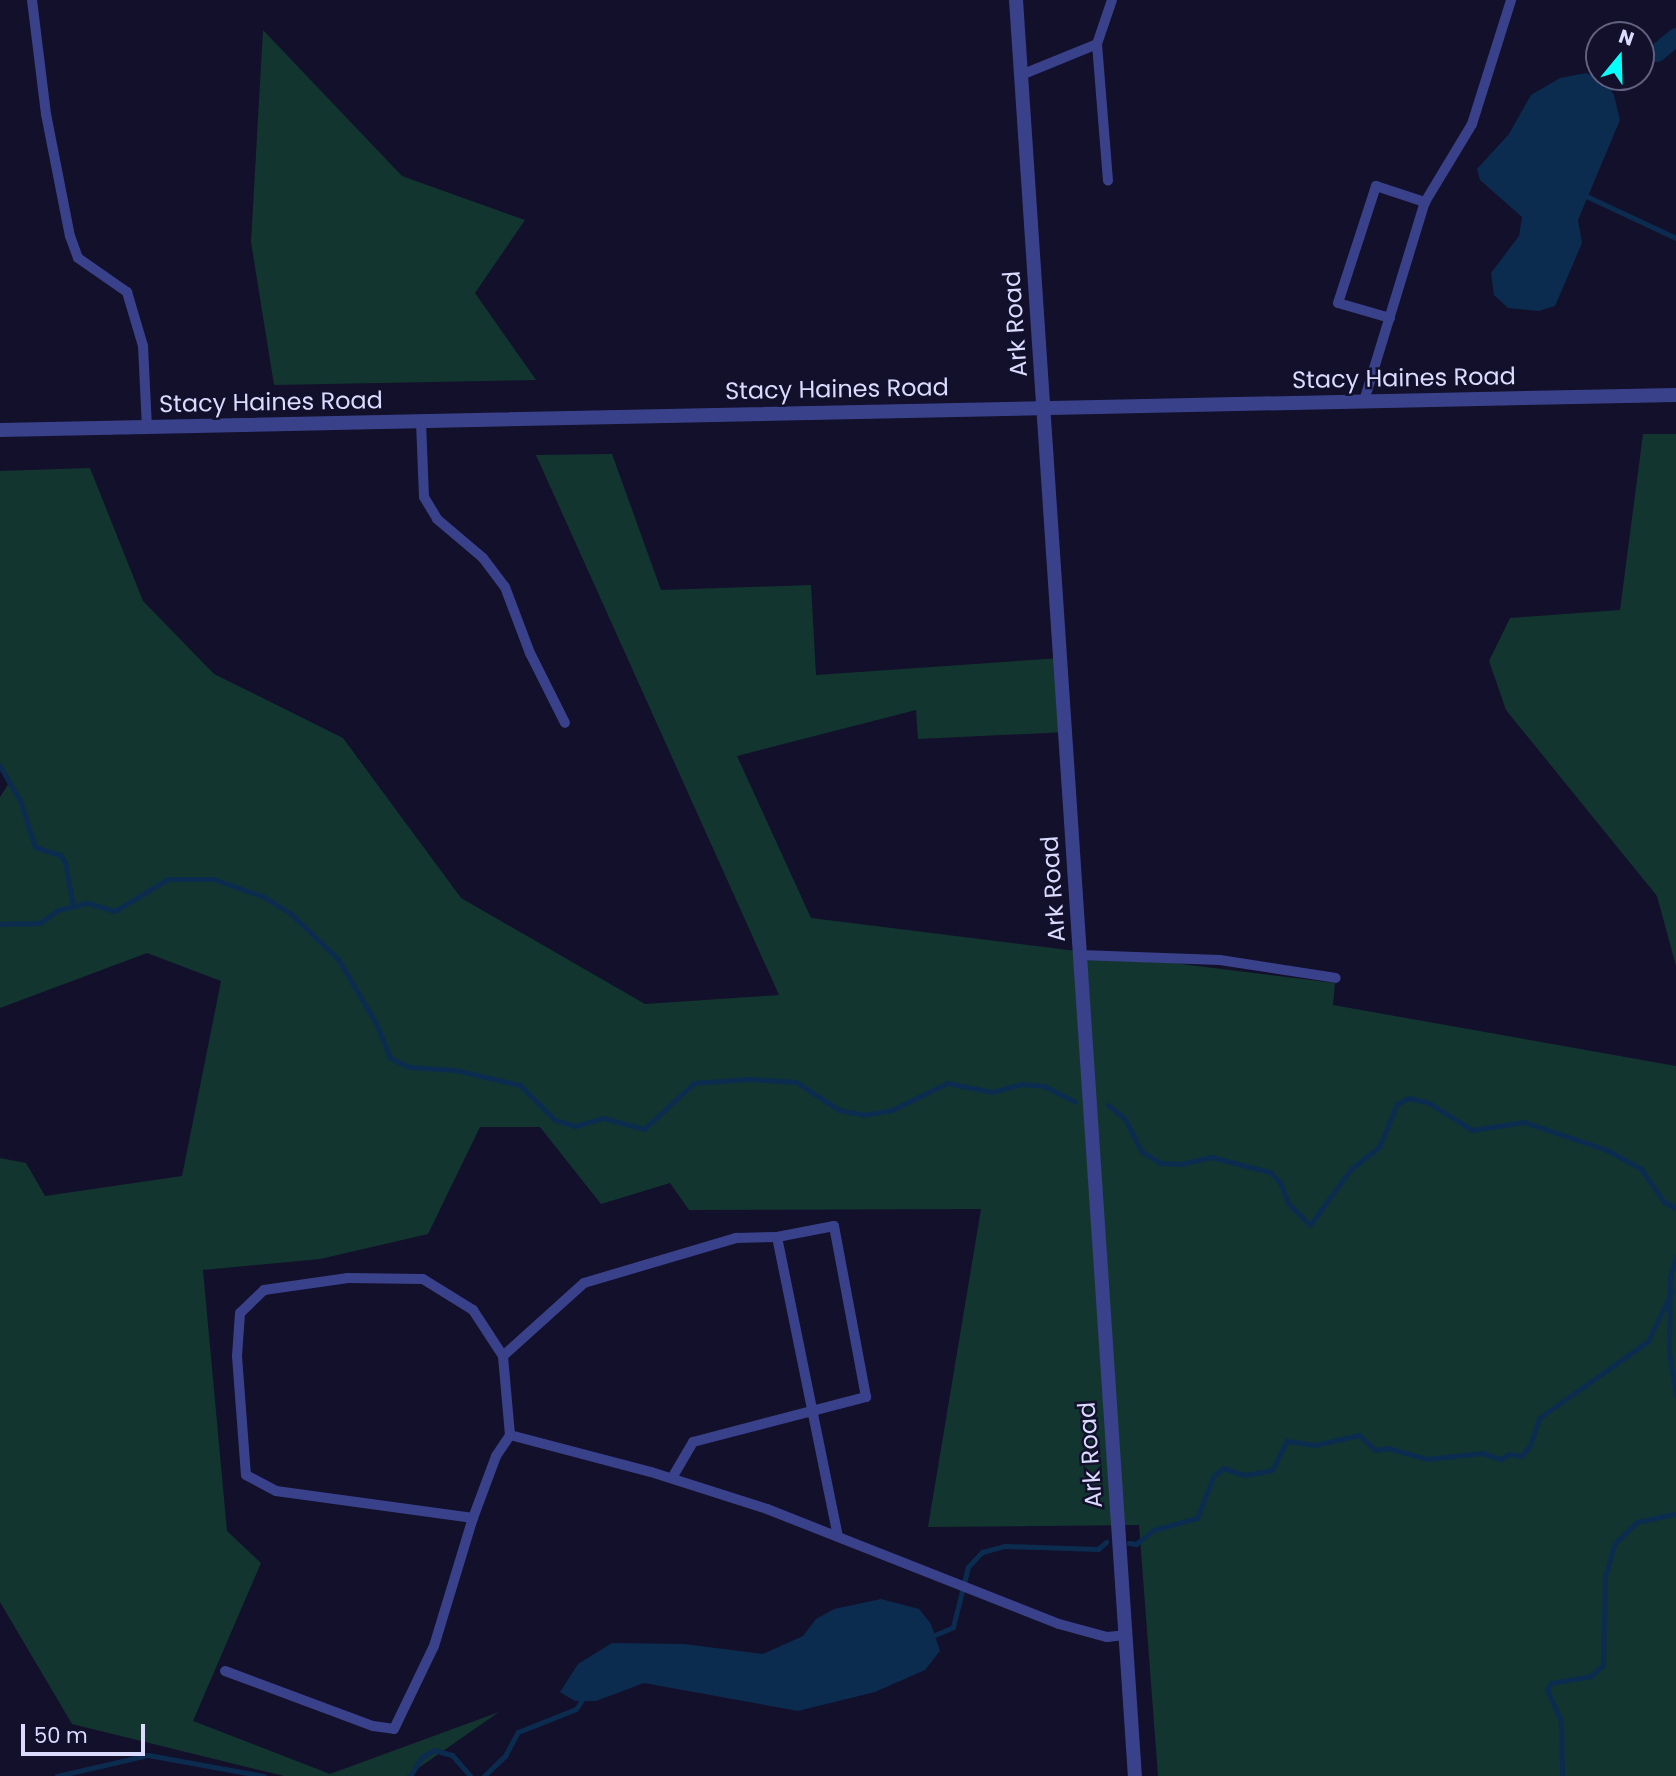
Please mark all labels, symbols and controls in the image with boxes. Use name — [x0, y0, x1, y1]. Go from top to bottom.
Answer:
north arrow — [1585, 21, 1655, 91]
text: N — [1615, 22, 1637, 53]
street label: Ark Road — [997, 270, 1033, 378]
street label: Stacy Haines Road — [1292, 362, 1516, 394]
street label: Stacy Haines Road — [725, 373, 949, 405]
street label: Stacy Haines Road — [159, 386, 383, 418]
street label: Ark Road — [1035, 835, 1071, 943]
street label: Ark Road — [1072, 1401, 1108, 1509]
scale bar — [24, 1710, 149, 1754]
text: 50 m — [34, 1721, 88, 1750]

